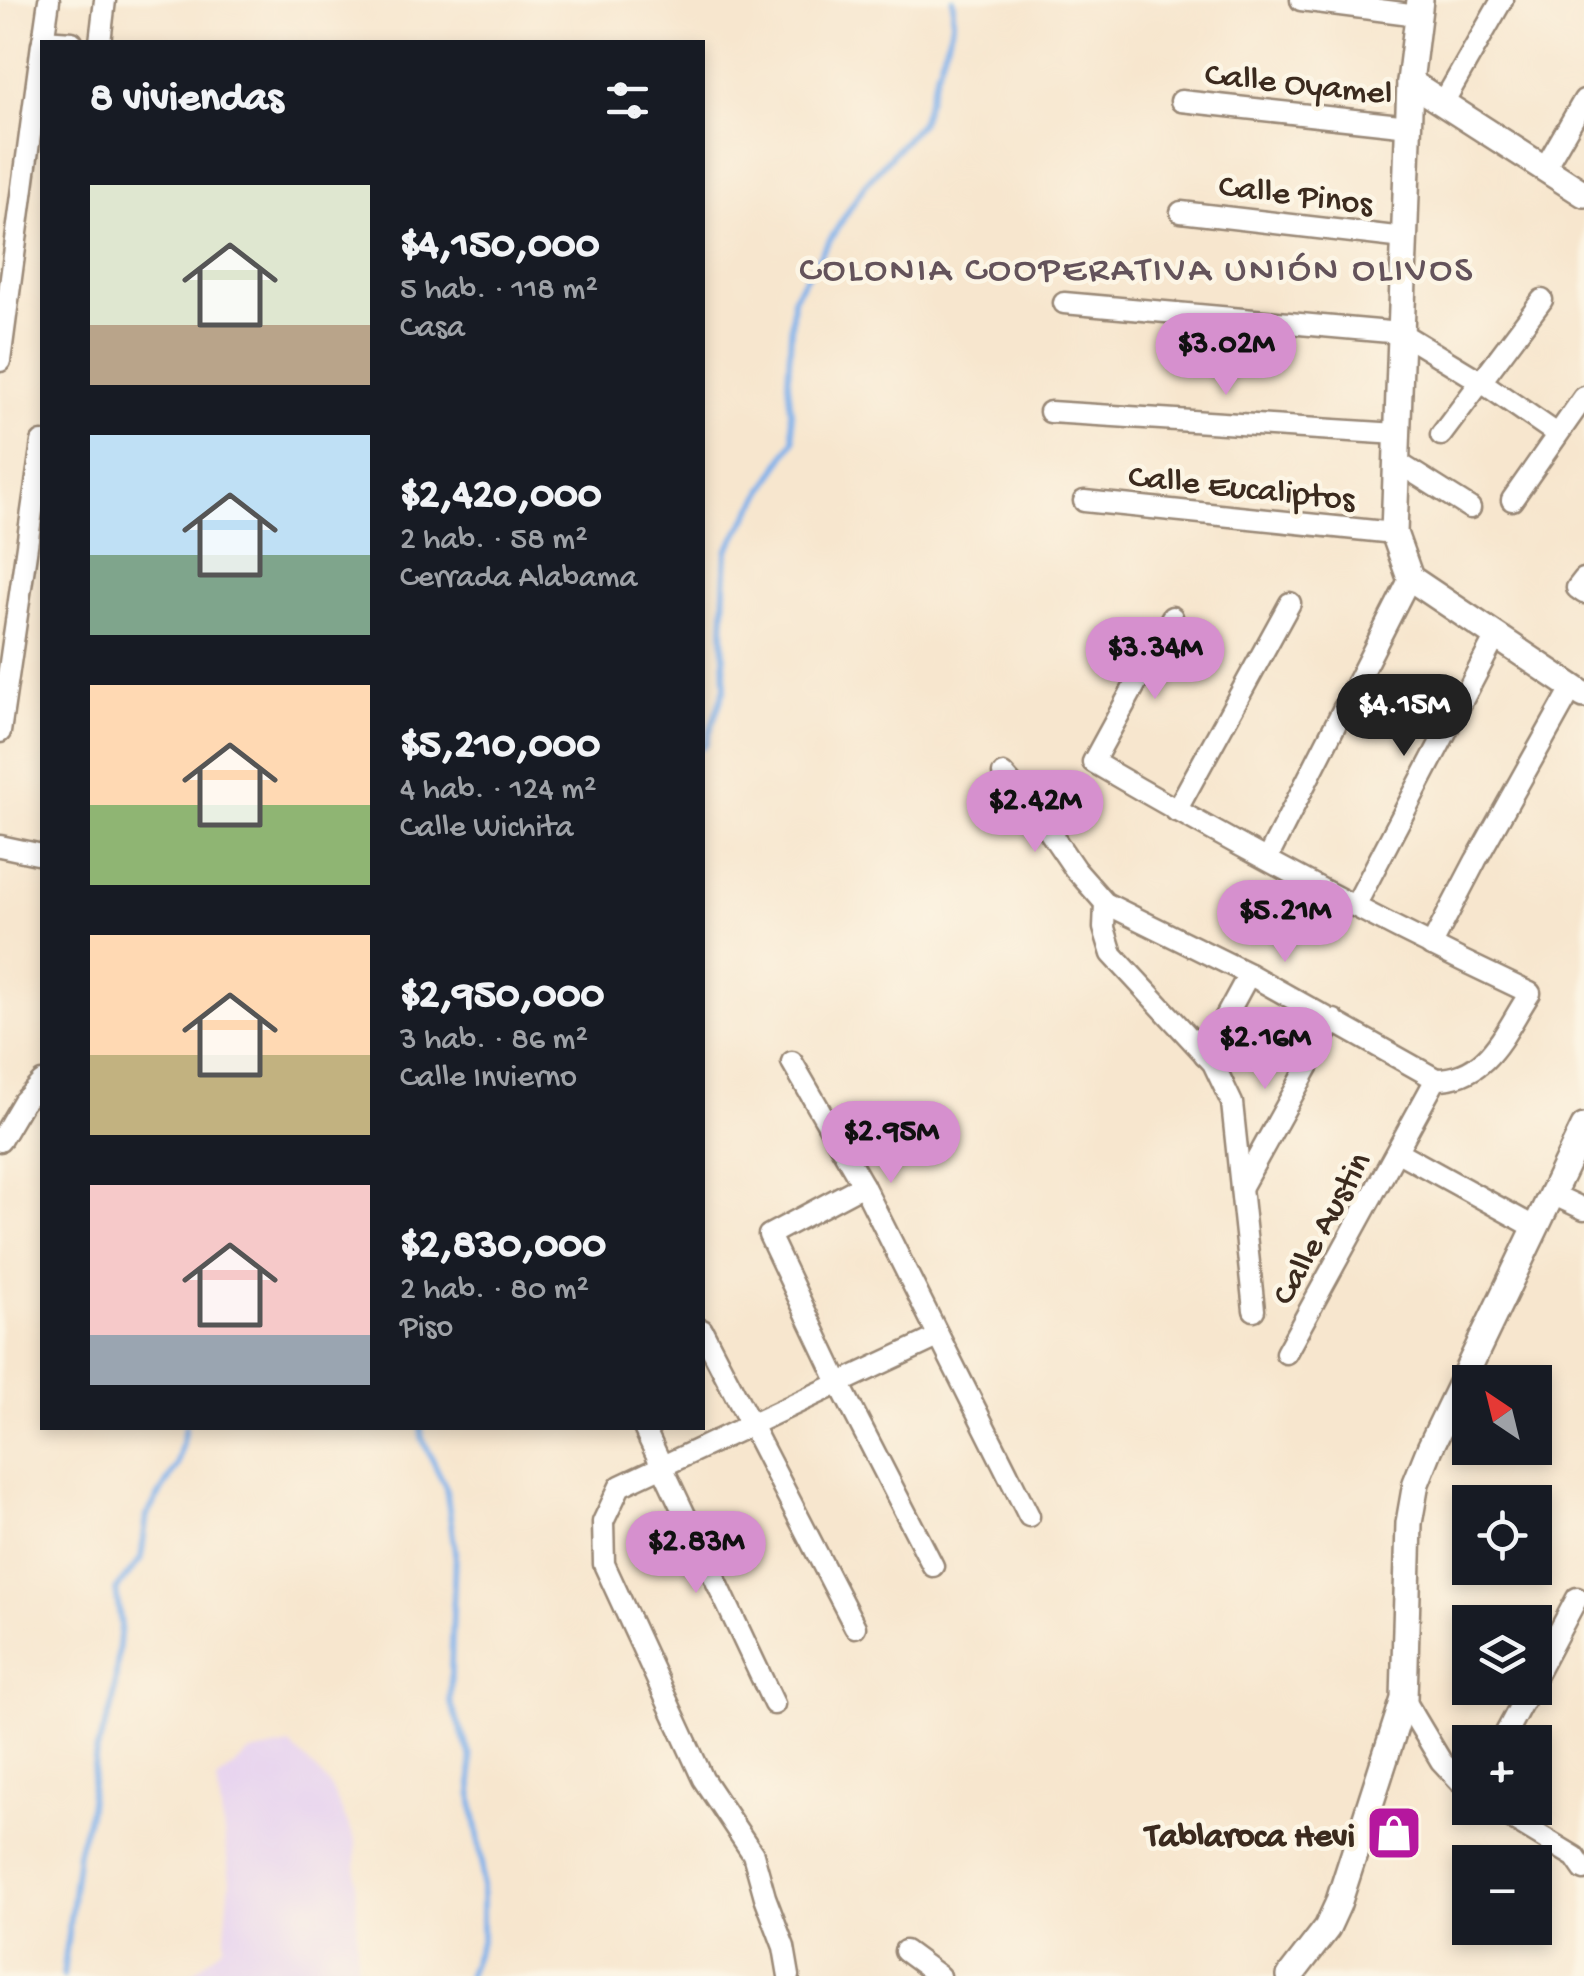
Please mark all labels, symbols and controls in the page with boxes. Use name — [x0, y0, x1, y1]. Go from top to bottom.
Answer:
street label: Calle Oyamel — [1203, 56, 1394, 117]
icon: filters — [600, 73, 655, 128]
text: 8 viviendas — [90, 76, 283, 125]
street label: Calle Pinos — [1216, 168, 1376, 227]
text: $4,150,000 — [400, 223, 600, 272]
icon: home — [170, 225, 290, 345]
district label: COLONIA COOPERATIVA UNIÓN OLIVOS — [799, 250, 1475, 294]
text: 5 hab. · 118 m² — [400, 272, 598, 310]
text: Casa — [400, 310, 465, 348]
pin: $3.02M — [1145, 313, 1307, 398]
text: $3.02M — [1177, 326, 1275, 364]
street label: Calle Eucaliptos — [1126, 458, 1358, 523]
text: $2,420,000 — [400, 473, 602, 522]
icon: home — [170, 475, 290, 595]
text: 2 hab. · 58 m² — [400, 522, 588, 560]
text: Cerrada Alabama — [400, 560, 637, 598]
pin: $3.34M — [1074, 617, 1236, 702]
text: $3.34M — [1108, 630, 1202, 668]
pin: $4.15M — [1323, 674, 1485, 759]
text: $4.15M — [1358, 687, 1450, 725]
text: $5,210,000 — [400, 723, 600, 772]
icon: home — [170, 725, 290, 845]
pin: $2.42M — [954, 770, 1116, 855]
text: 4 hab. · 124 m² — [400, 772, 597, 810]
text: $2.42M — [988, 783, 1082, 821]
text: Calle Wichita — [400, 810, 573, 848]
pin: $5.21M — [1204, 880, 1366, 965]
text: $5.21M — [1239, 893, 1331, 931]
text: $2,950,000 — [400, 973, 604, 1022]
icon: home — [170, 975, 290, 1095]
pin: $2.16M — [1184, 1007, 1346, 1092]
text: $2.16M — [1219, 1020, 1311, 1058]
text: 3 hab. · 86 m² — [400, 1022, 588, 1060]
text: Calle Invierno — [400, 1060, 577, 1098]
pin: $2.95M — [810, 1101, 972, 1186]
text: $2.95M — [843, 1114, 939, 1152]
street label: Calle Austin — [1265, 1146, 1383, 1313]
text: $2,830,000 — [400, 1223, 606, 1272]
icon: home — [170, 1225, 290, 1345]
text: 2 hab. · 80 m² — [400, 1272, 589, 1310]
text: Piso — [400, 1310, 453, 1348]
north arrow — [1452, 1365, 1552, 1465]
map controls — [1452, 1365, 1552, 1945]
button: locate — [1452, 1485, 1552, 1585]
pin: $2.83M — [615, 1511, 777, 1596]
text: $2.83M — [648, 1524, 744, 1562]
button: layers — [1452, 1605, 1552, 1705]
button: + — [1452, 1725, 1552, 1825]
shop icon: Tablaroca Hevi — [1364, 1803, 1424, 1863]
place label: Tablaroca Hevi — [1142, 1818, 1355, 1859]
button: − — [1452, 1845, 1552, 1945]

